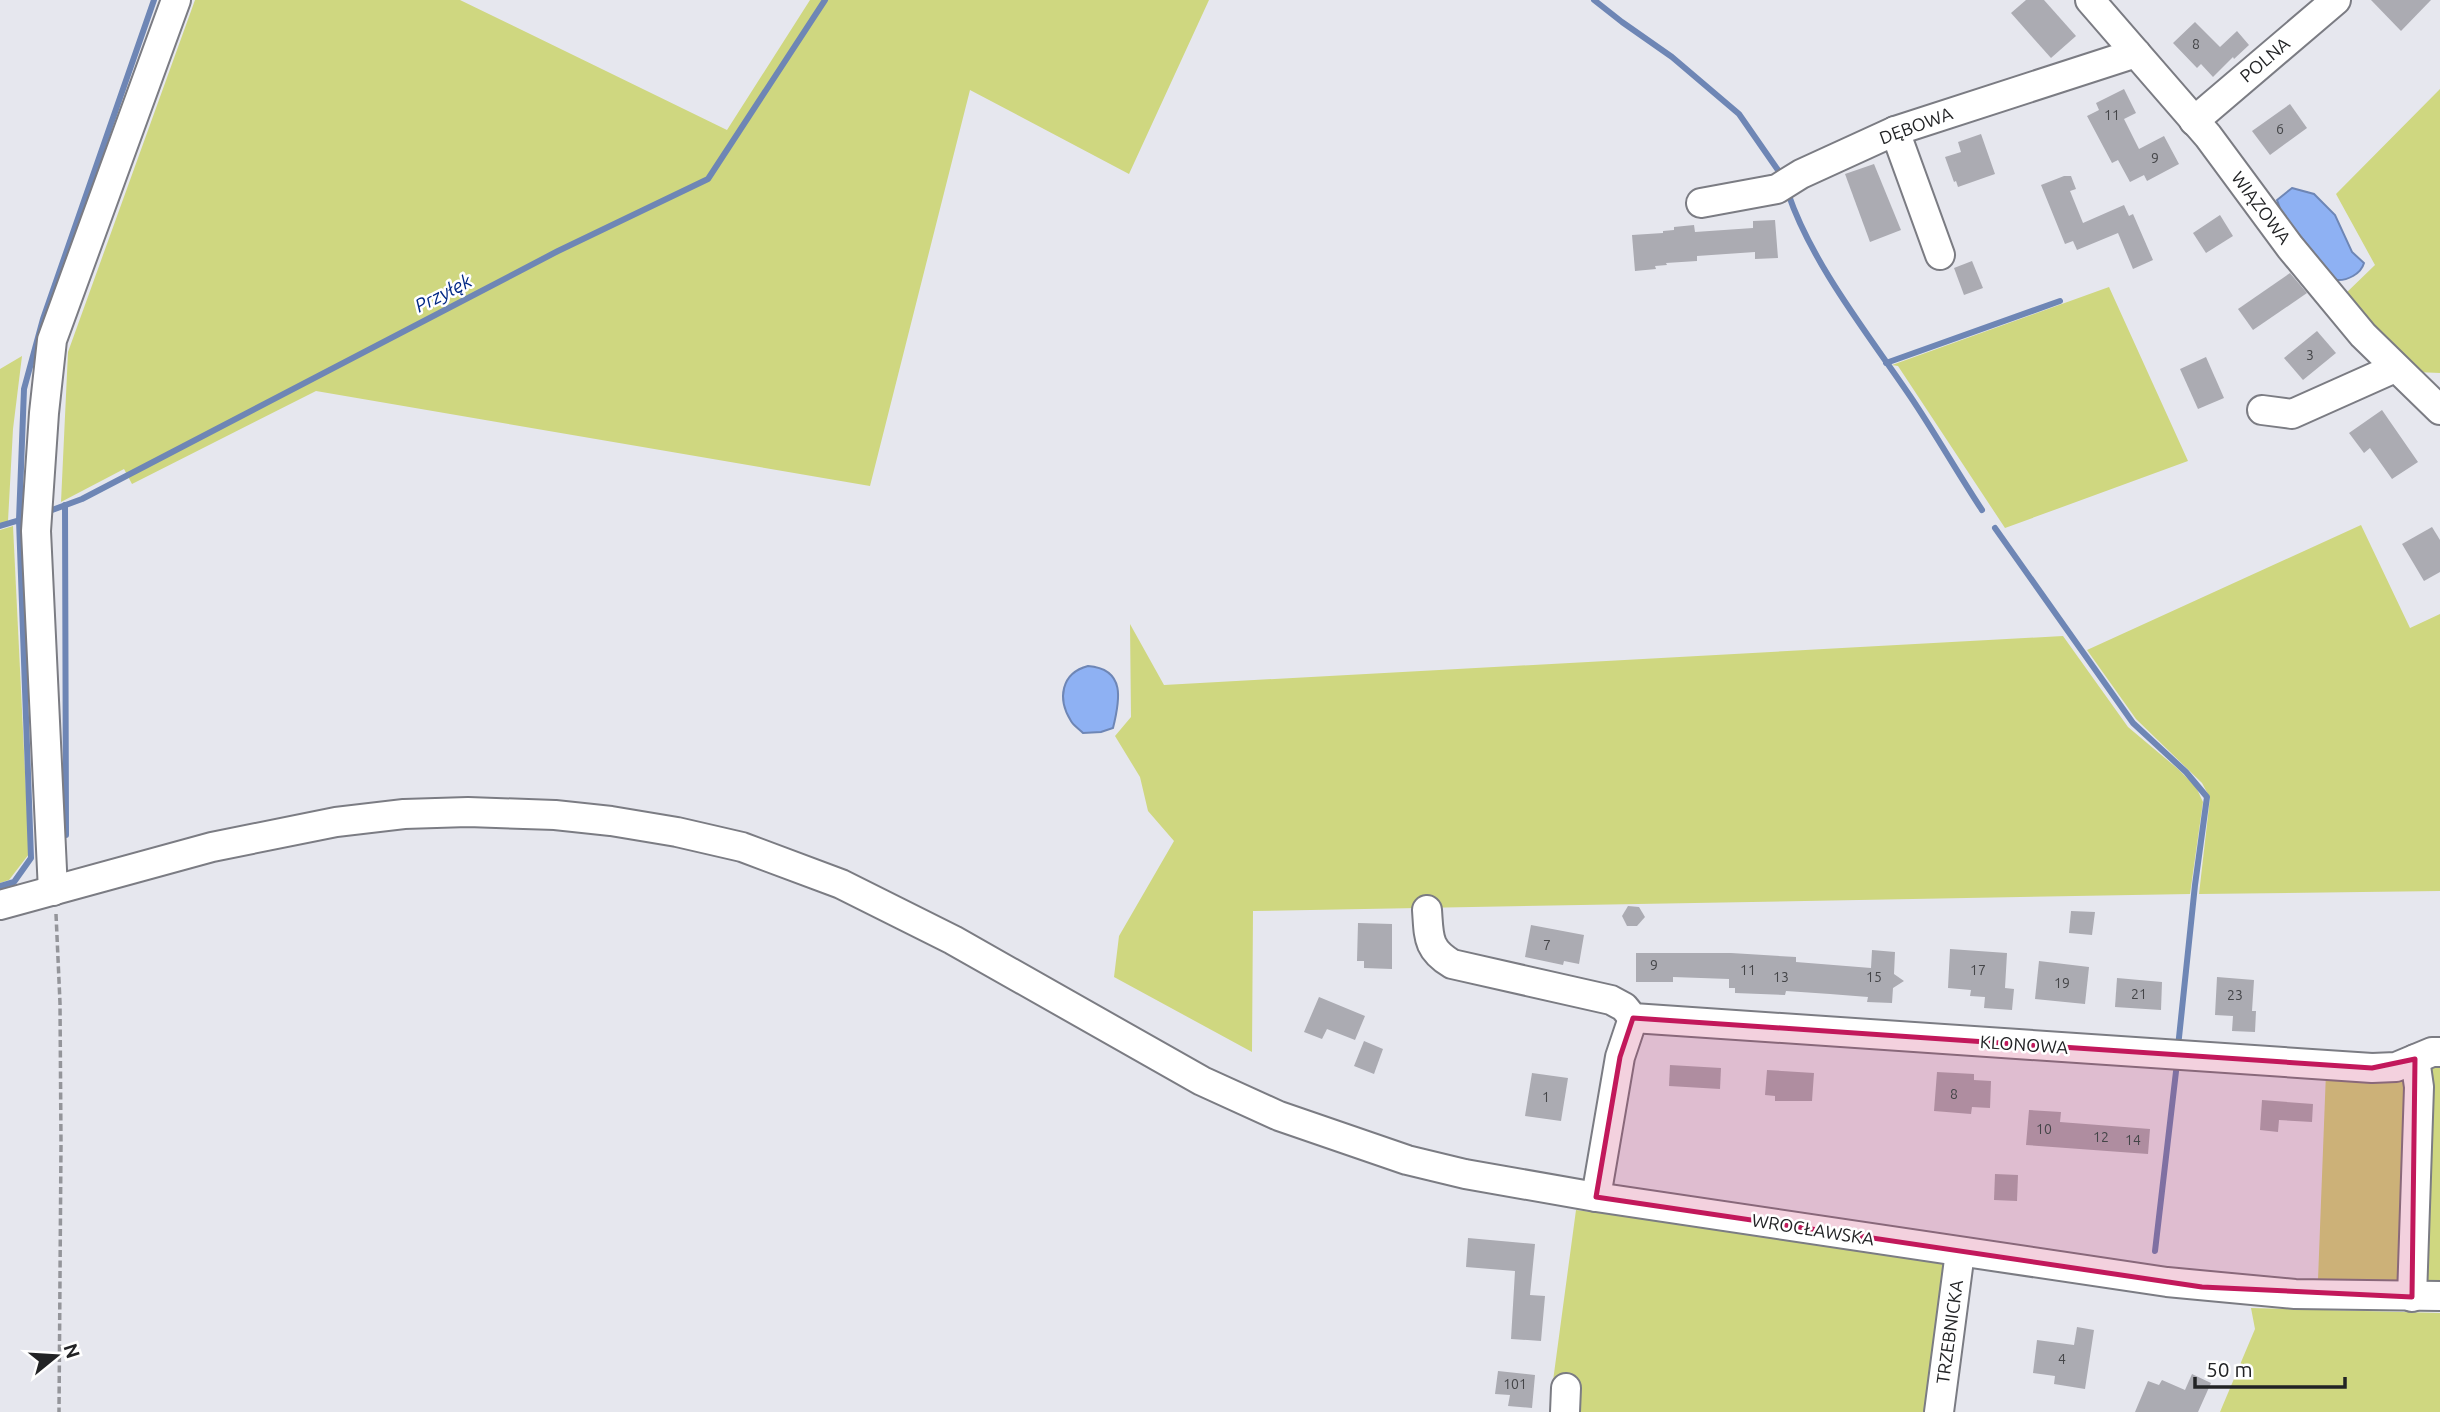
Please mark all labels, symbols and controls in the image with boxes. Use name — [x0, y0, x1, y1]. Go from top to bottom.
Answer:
street label: POLNA — [2236, 33, 2293, 86]
house number: 8 — [2192, 36, 2200, 52]
street label: DĘBOWA — [1876, 103, 1955, 148]
house number: 11 — [2104, 107, 2120, 123]
house number: 6 — [2276, 121, 2284, 137]
house number: 9 — [2151, 150, 2159, 166]
street label: WIĄZOWA — [2228, 167, 2296, 248]
water label: Przyłęk — [411, 269, 475, 317]
house number: 3 — [2306, 347, 2314, 363]
house number: 7 — [1543, 937, 1551, 953]
house number: 9 — [1650, 957, 1658, 973]
house number: 11 — [1740, 962, 1756, 978]
house number: 17 — [1970, 962, 1986, 978]
house number: 13 — [1773, 969, 1789, 985]
house number: 15 — [1866, 969, 1882, 985]
house number: 19 — [2054, 975, 2070, 991]
house number: 21 — [2131, 986, 2147, 1002]
house number: 23 — [2227, 987, 2243, 1003]
street label: KLONOWA — [1979, 1031, 2069, 1057]
house number: 8 — [1950, 1086, 1958, 1102]
house number: 1 — [1542, 1089, 1550, 1105]
house number: 10 — [2036, 1121, 2052, 1137]
house number: 12 — [2093, 1129, 2109, 1145]
house number: 14 — [2125, 1132, 2141, 1148]
street label: WROCŁAWSKA — [1751, 1209, 1876, 1249]
street label: TRZEBNICKA — [1932, 1278, 1966, 1385]
north arrow — [21, 1321, 91, 1391]
text: N — [60, 1341, 85, 1361]
scale bar — [2195, 1346, 2346, 1390]
house number: 4 — [2058, 1351, 2066, 1367]
text: 50 m — [2206, 1357, 2253, 1381]
house number: 101 — [1503, 1376, 1527, 1392]

